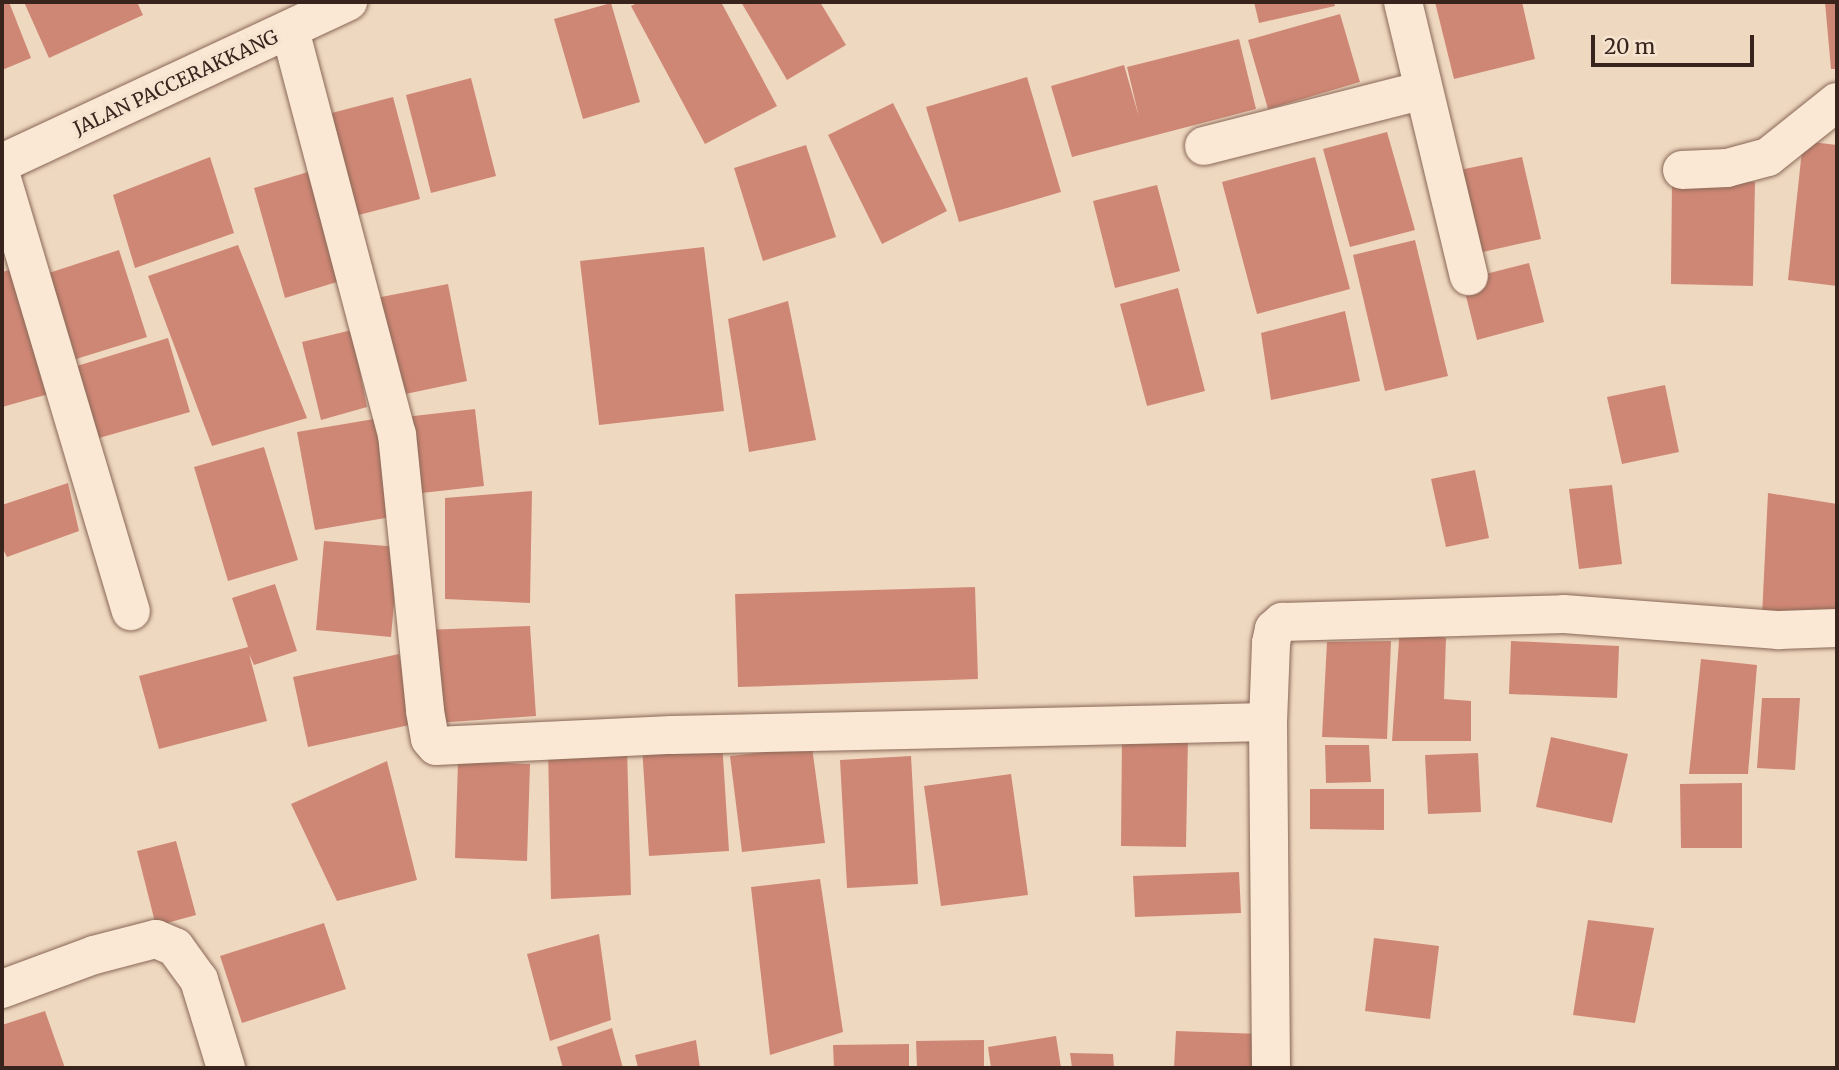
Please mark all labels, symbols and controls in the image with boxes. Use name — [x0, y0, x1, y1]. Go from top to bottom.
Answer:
scale bar — [1594, 21, 1757, 65]
street label: JALAN PACCERAKKANG — [70, 26, 282, 140]
text: 20 m — [1604, 33, 1655, 60]

